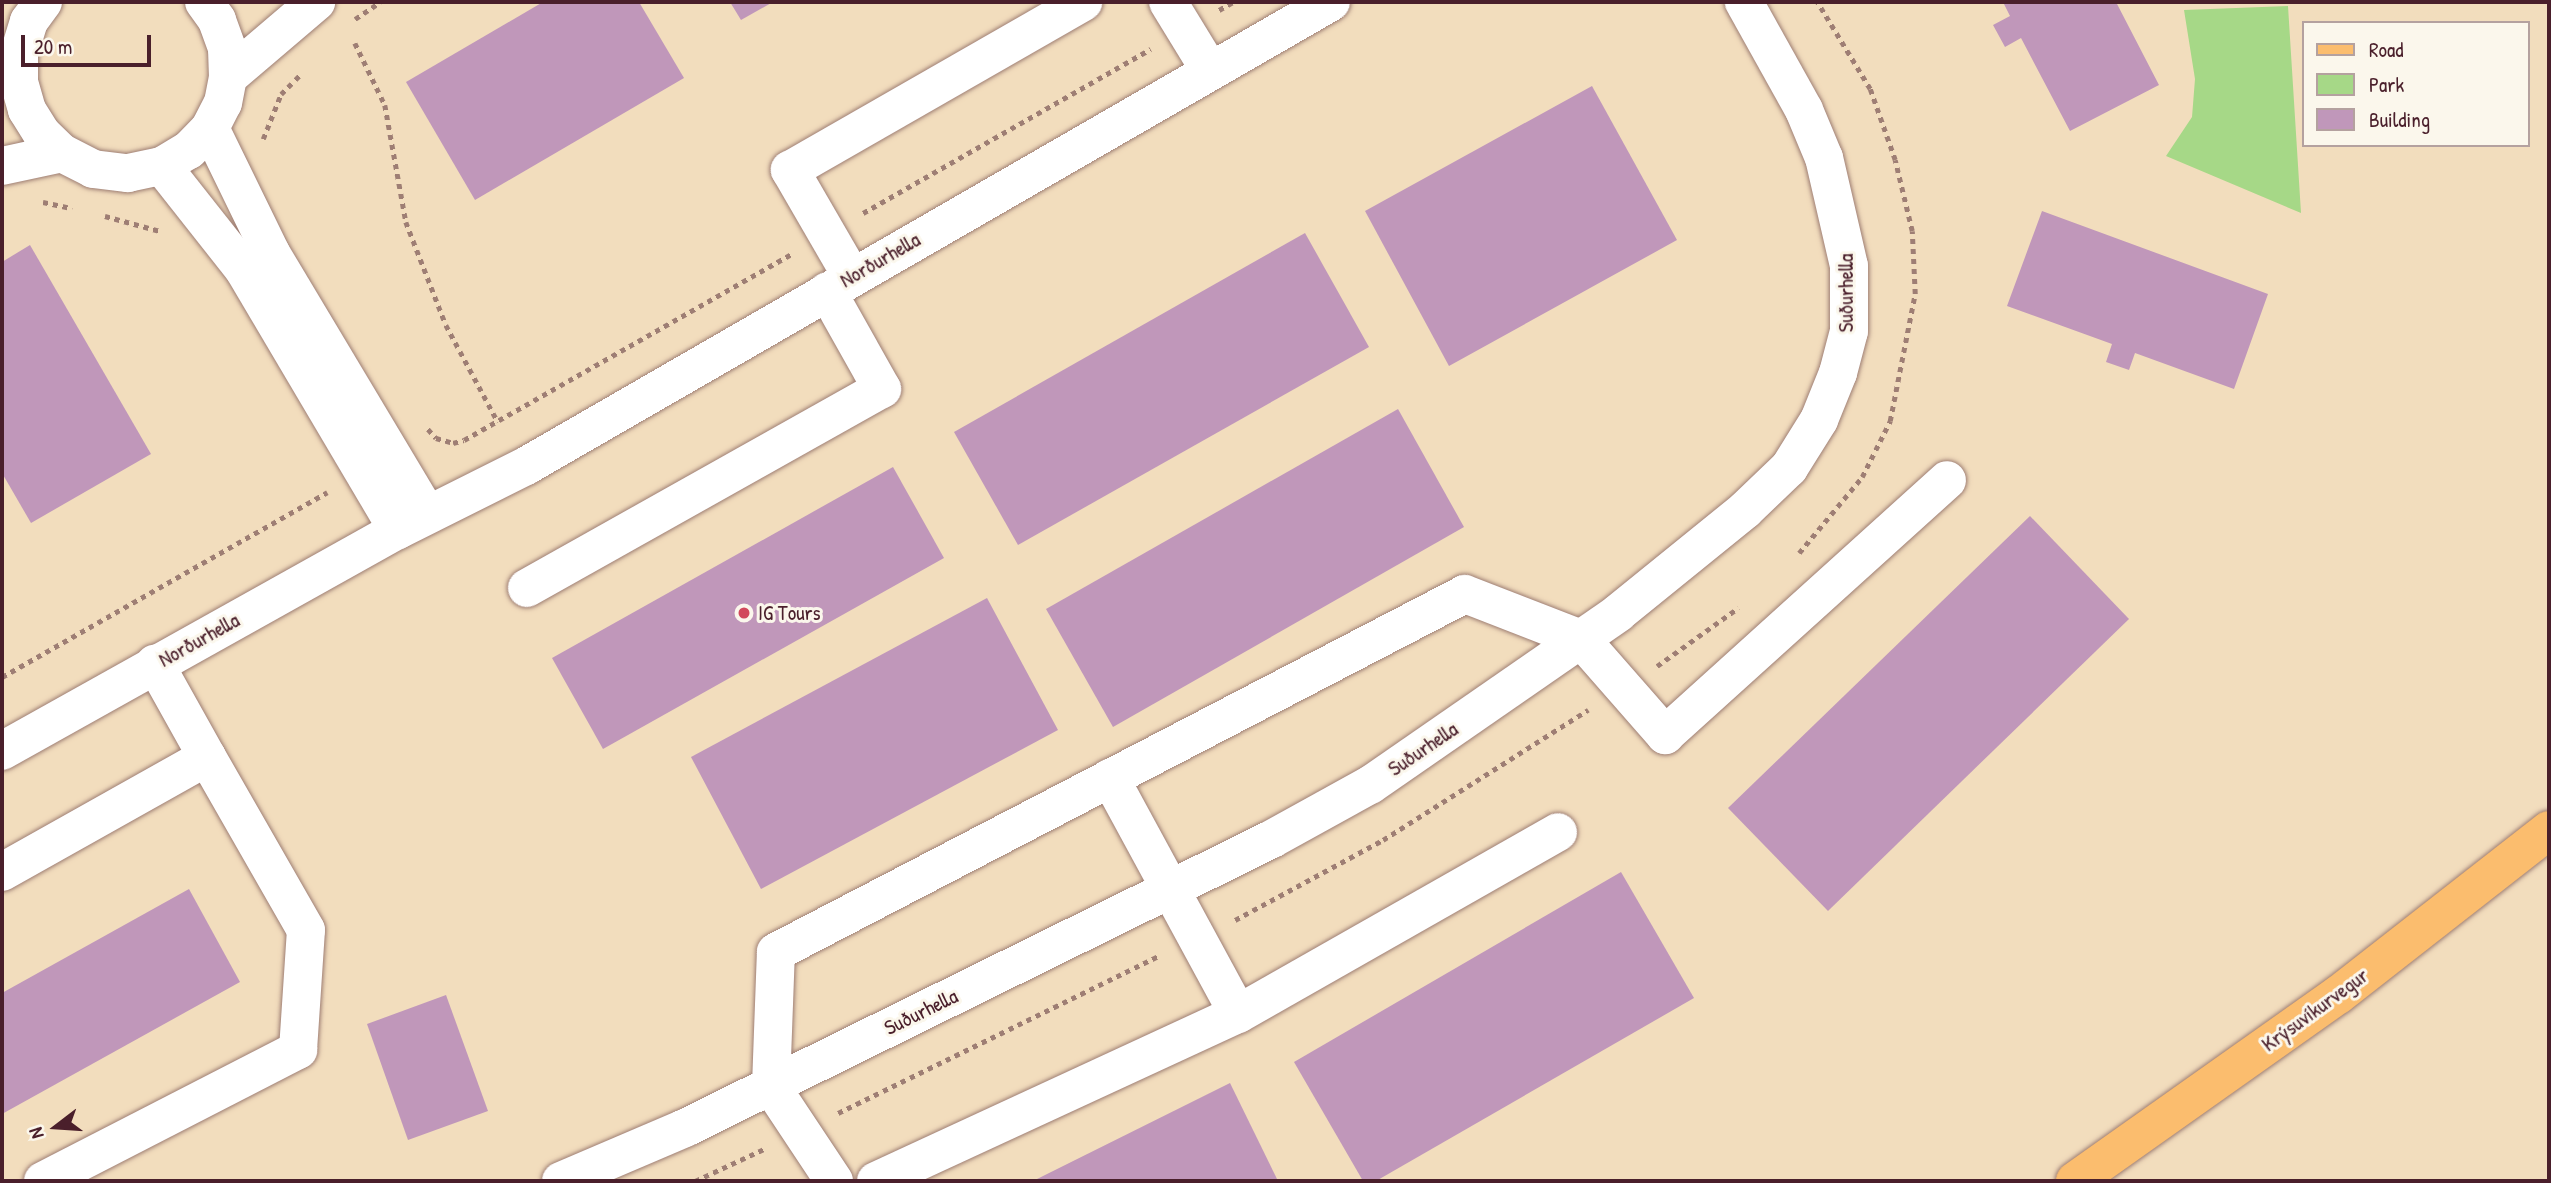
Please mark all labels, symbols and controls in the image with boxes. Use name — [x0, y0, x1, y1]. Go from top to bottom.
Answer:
scale bar — [24, 21, 154, 65]
legend — [2302, 21, 2530, 147]
text: 20 m — [34, 32, 72, 61]
text: Road — [2369, 35, 2403, 64]
text: Park — [2369, 70, 2404, 99]
text: Building — [2369, 105, 2430, 134]
street label: Norðurhella — [835, 227, 925, 293]
street label: Suðurhella — [1833, 254, 1859, 332]
place label: IG Tours — [758, 600, 821, 626]
marker: IG Tours — [736, 605, 752, 621]
street label: Norðurhella — [154, 608, 244, 672]
street label: Suðurhella — [1383, 717, 1463, 781]
street label: Krýsuvíkurvegur — [2257, 963, 2373, 1057]
street label: Suðurhella — [880, 983, 962, 1041]
north arrow — [21, 1092, 91, 1162]
text: N — [22, 1125, 50, 1142]

